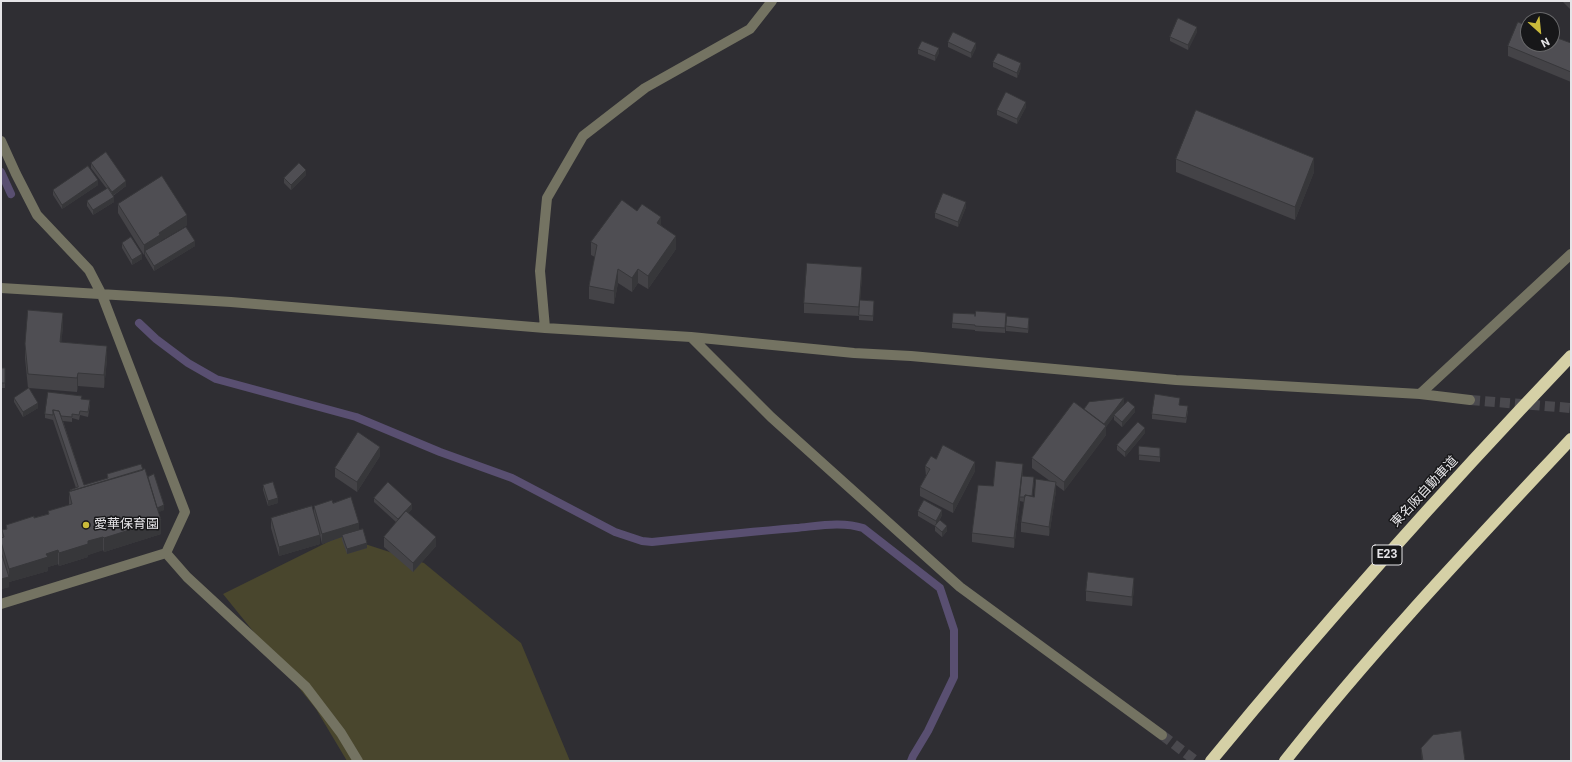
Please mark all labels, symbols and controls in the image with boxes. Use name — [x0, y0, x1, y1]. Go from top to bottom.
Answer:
north arrow — [1520, 12, 1560, 52]
text: N — [1539, 35, 1552, 50]
street label: 東名阪自動車道 — [1388, 453, 1462, 531]
place label: 愛華保育園 — [94, 517, 159, 533]
marker: 愛華保育園 — [81, 520, 91, 530]
road number: E23 — [1372, 545, 1402, 565]

